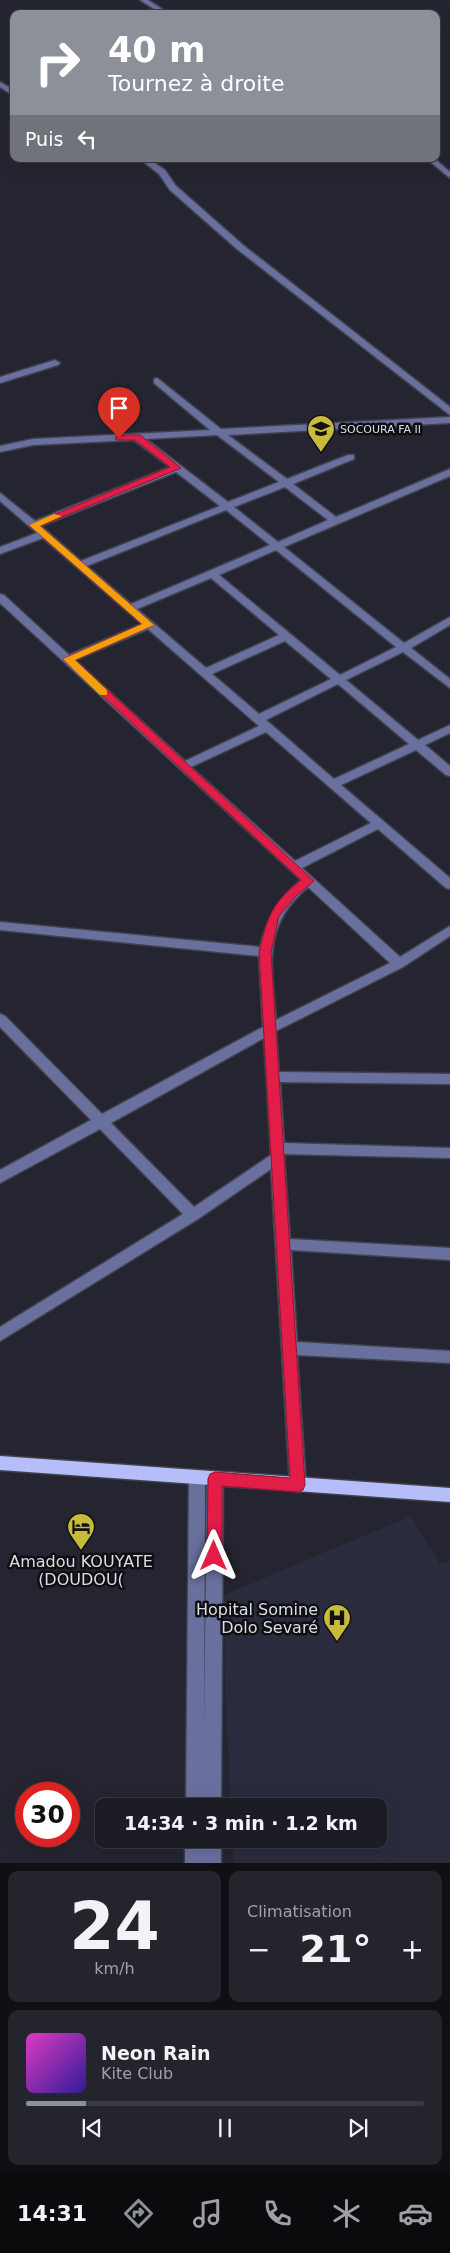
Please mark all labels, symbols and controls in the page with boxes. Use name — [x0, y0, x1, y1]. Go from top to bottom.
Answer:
icon: right — [25, 30, 90, 95]
text: 40 m — [108, 30, 205, 70]
text: Tournez à droite — [108, 71, 285, 96]
icon: left — [73, 125, 101, 153]
text: Puis — [25, 128, 63, 150]
pin — [98, 387, 140, 438]
icon: arrive — [105, 394, 133, 422]
school or university icon: SOCOURA FA II — [306, 414, 336, 453]
place label: SOCOURA FA II — [340, 423, 421, 436]
hotel icon: Amadou KOUYATE (DOUDOU( — [66, 1512, 96, 1551]
position arrow — [187, 1529, 239, 1581]
place label: Amadou KOUYATE (DOUDOU( — [9, 1552, 153, 1589]
place label: Hopital Somine Dolo Sevaré — [196, 1600, 318, 1637]
hospital icon: Hopital Somine Dolo Sevaré — [322, 1603, 352, 1642]
speed limit sign: 30 — [15, 1782, 80, 1847]
text: 14:34 · 3 min · 1.2 km — [124, 1812, 358, 1834]
text: 24 — [69, 1889, 160, 1964]
text: Climatisation — [247, 1902, 352, 1921]
text: 21° — [300, 1927, 371, 1971]
text: − — [247, 1933, 270, 1966]
text: + — [401, 1933, 424, 1966]
text: km/h — [94, 1959, 135, 1978]
text: Neon Rain — [101, 2042, 210, 2064]
text: Kite Club — [101, 2064, 173, 2083]
icon: previous — [78, 2114, 106, 2142]
icon: pause — [211, 2114, 239, 2142]
icon: next — [344, 2114, 372, 2142]
icon: directions — [121, 2196, 156, 2231]
icon: music — [190, 2196, 225, 2231]
icon: phone — [260, 2196, 295, 2231]
icon: climate — [329, 2196, 364, 2231]
icon: car — [398, 2196, 433, 2231]
text: 14:31 — [17, 2201, 87, 2226]

